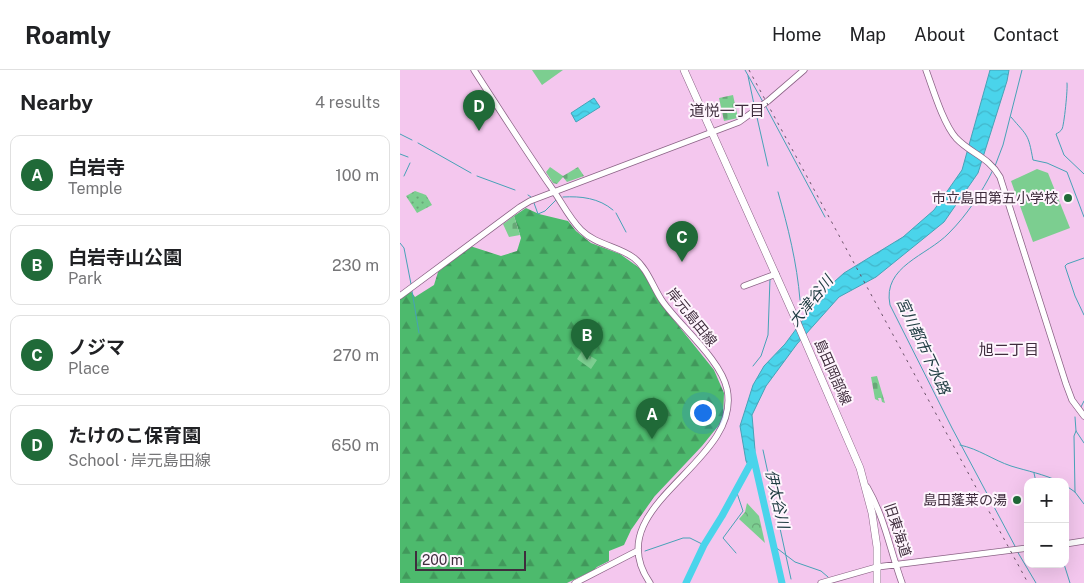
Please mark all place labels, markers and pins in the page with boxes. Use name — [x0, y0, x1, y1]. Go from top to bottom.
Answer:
pin: D — [463, 90, 495, 131]
place label: 市立島田第五小学校 — [932, 190, 1058, 206]
marker: 市立島田第五小学校 — [1062, 192, 1074, 204]
pin: C — [666, 221, 698, 262]
pin: B — [571, 319, 603, 360]
pin: A — [636, 398, 668, 439]
place label: 島田蓬莱の湯 — [923, 492, 1007, 508]
marker: 島田蓬莱の湯 — [1011, 494, 1023, 506]

